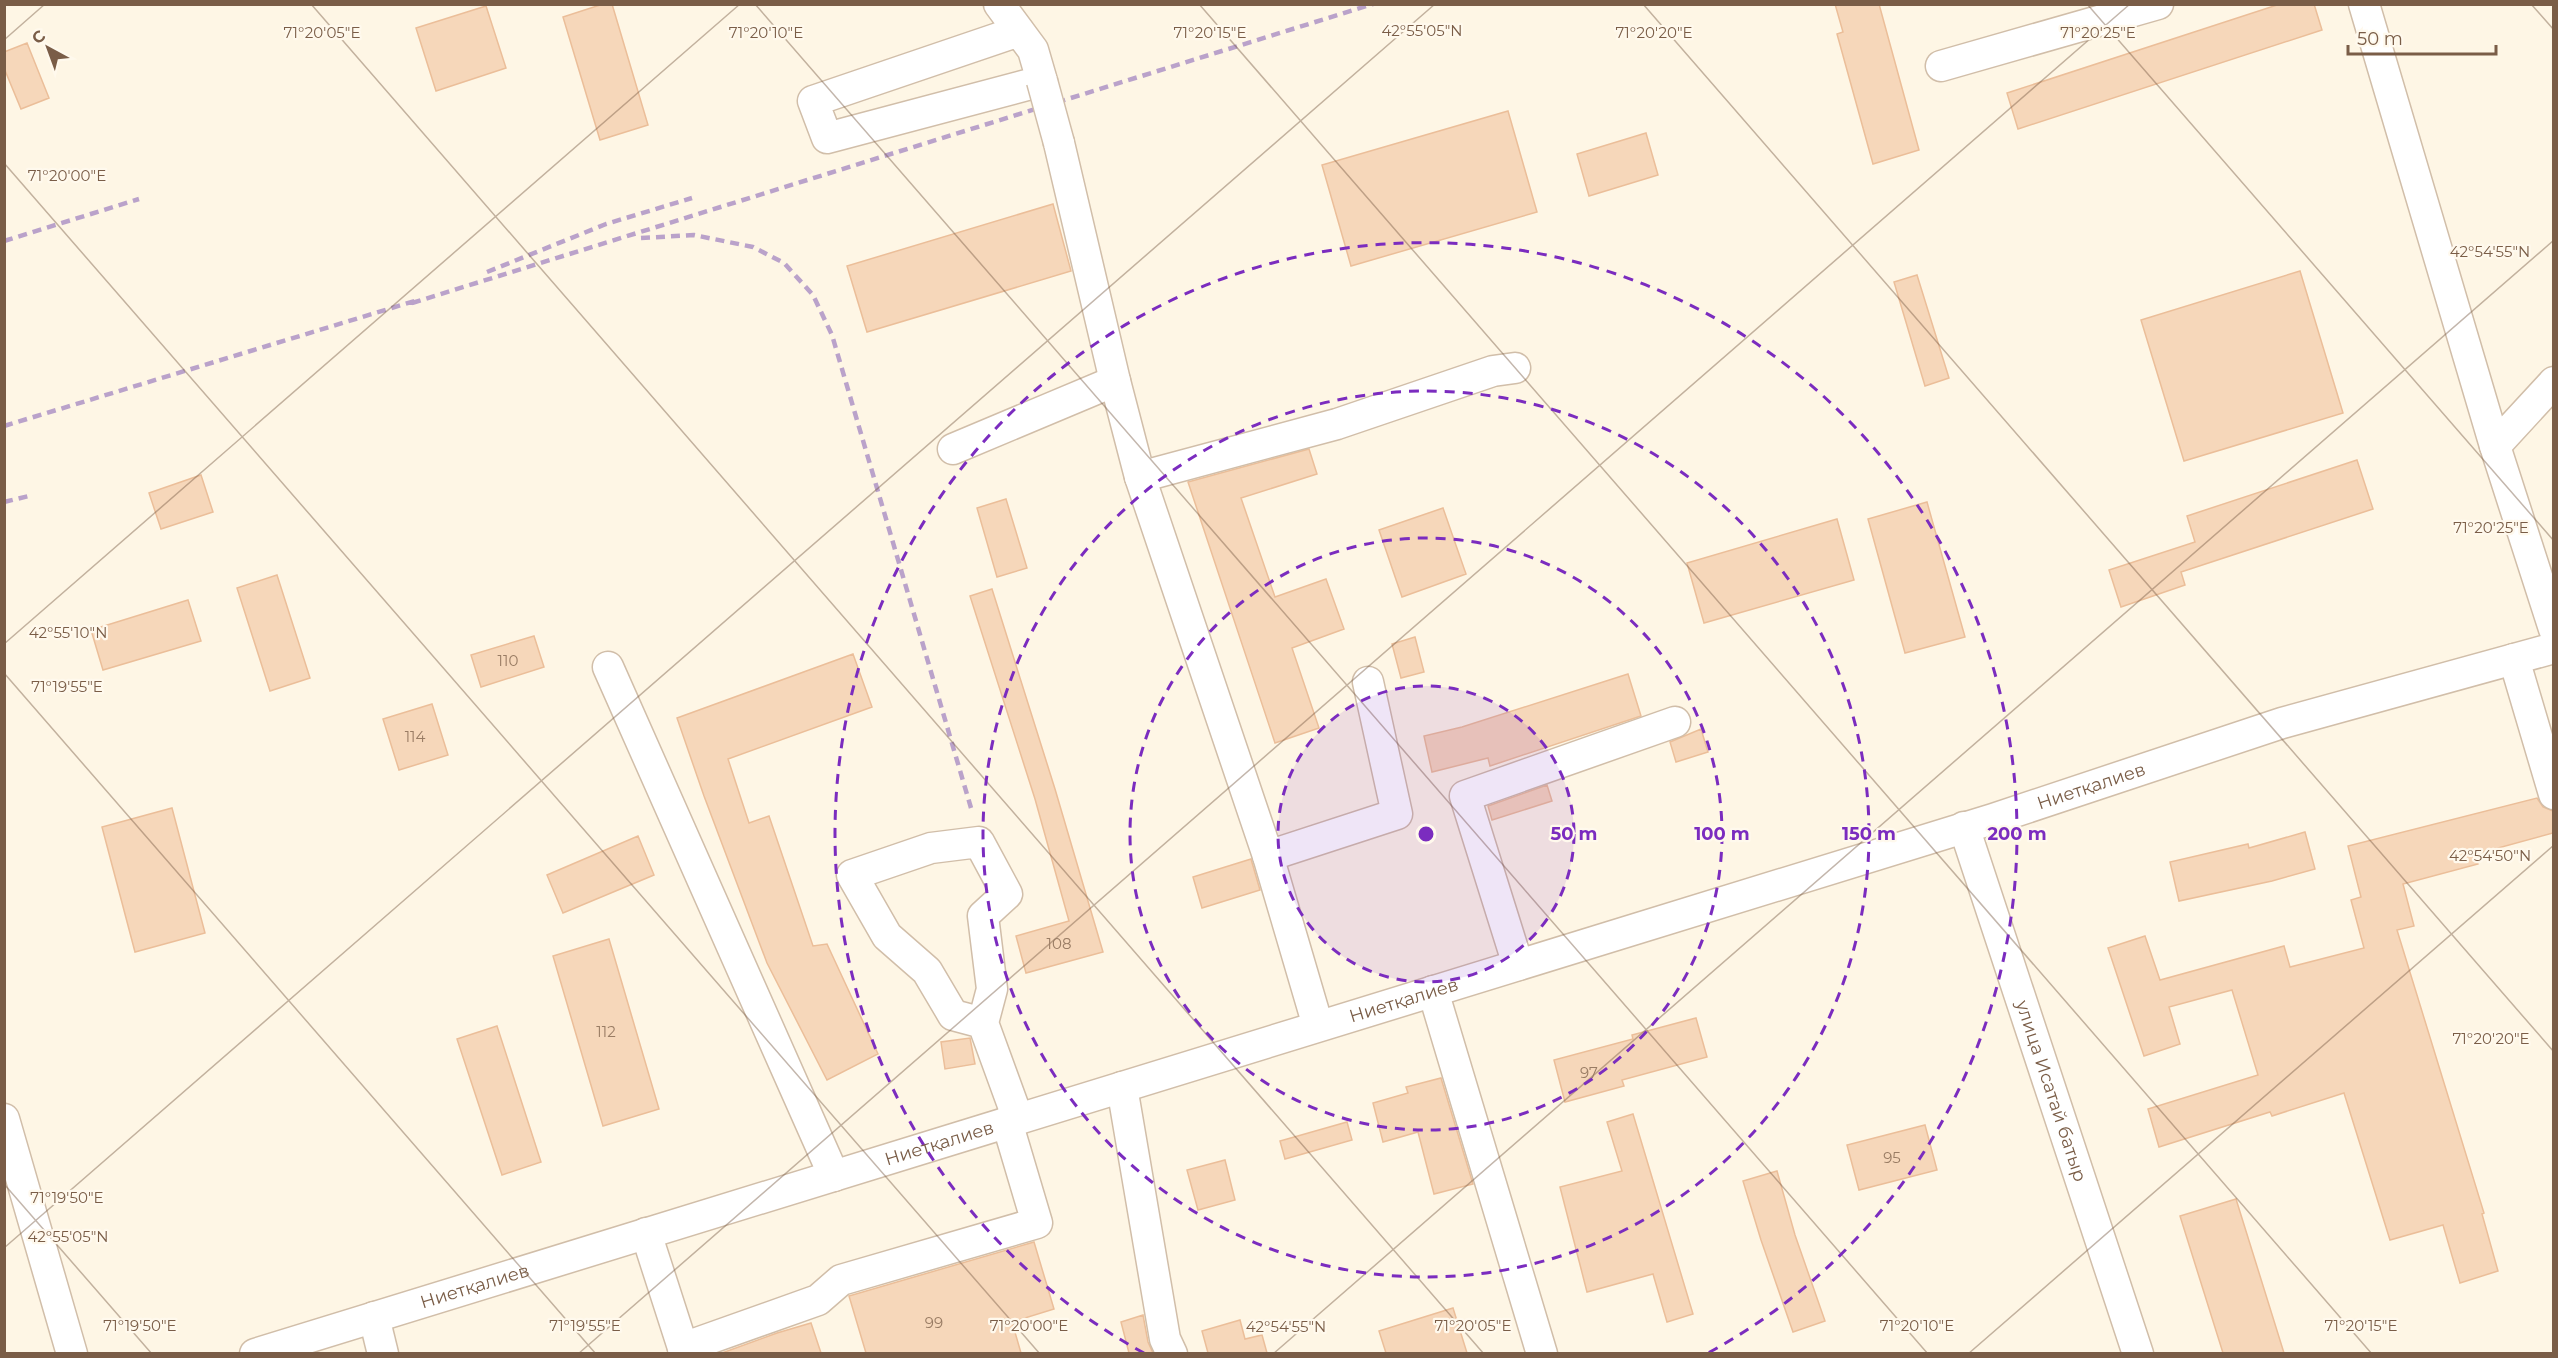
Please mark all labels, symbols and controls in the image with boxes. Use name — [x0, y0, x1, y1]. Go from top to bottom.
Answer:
north arrow — [18, 18, 78, 78]
scale bar — [2348, 18, 2496, 56]
text: 42°55'05"N — [1381, 21, 1463, 40]
text: 71°20'05"E — [284, 23, 360, 42]
text: 71°20'10"E — [729, 23, 803, 42]
text: 71°20'15"E — [1174, 23, 1246, 42]
text: 71°20'20"E — [1615, 23, 1693, 42]
text: 71°20'25"E — [2060, 23, 2136, 42]
text: С — [28, 26, 49, 48]
text: 50 m — [2357, 28, 2403, 50]
text: 71°20'00"E — [28, 166, 106, 185]
text: 42°54'55"N — [2450, 242, 2530, 261]
text: 71°20'25"E — [2453, 518, 2529, 537]
text: 42°55'10"N — [29, 623, 107, 642]
house number: 110 — [498, 651, 518, 670]
text: 71°19'55"E — [31, 677, 103, 696]
house number: 114 — [405, 727, 425, 746]
street label: Ниетқалиев — [2034, 758, 2148, 815]
text: 50 m — [1551, 823, 1597, 845]
text: 100 m — [1694, 823, 1750, 845]
text: 150 m — [1842, 823, 1896, 845]
text: 200 m — [1987, 823, 2047, 845]
centre of rings — [1416, 824, 1436, 844]
text: 42°54'50"N — [2449, 846, 2531, 865]
house number: 108 — [1047, 934, 1071, 953]
street label: Ниетқалиев — [1347, 973, 1461, 1028]
street label: улица Исатай батыр — [2011, 996, 2091, 1185]
house number: 112 — [596, 1022, 616, 1041]
text: 71°20'20"E — [2452, 1029, 2530, 1048]
house number: 97 — [1580, 1063, 1598, 1082]
street label: Ниетқалиев — [882, 1116, 997, 1170]
house number: 95 — [1883, 1148, 1901, 1167]
text: 71°19'50"E — [30, 1188, 104, 1207]
text: 42°55'05"N — [27, 1227, 109, 1246]
street label: Ниетқалиев — [418, 1259, 532, 1313]
house number: 99 — [925, 1313, 943, 1332]
text: 71°19'50"E — [103, 1316, 177, 1335]
text: 71°19'55"E — [549, 1316, 621, 1335]
text: 71°20'00"E — [990, 1316, 1068, 1335]
text: 71°20'05"E — [1435, 1316, 1511, 1335]
text: 71°20'10"E — [1880, 1316, 1954, 1335]
text: 71°20'15"E — [2325, 1316, 2397, 1335]
text: 42°54'55"N — [1246, 1317, 1326, 1336]

